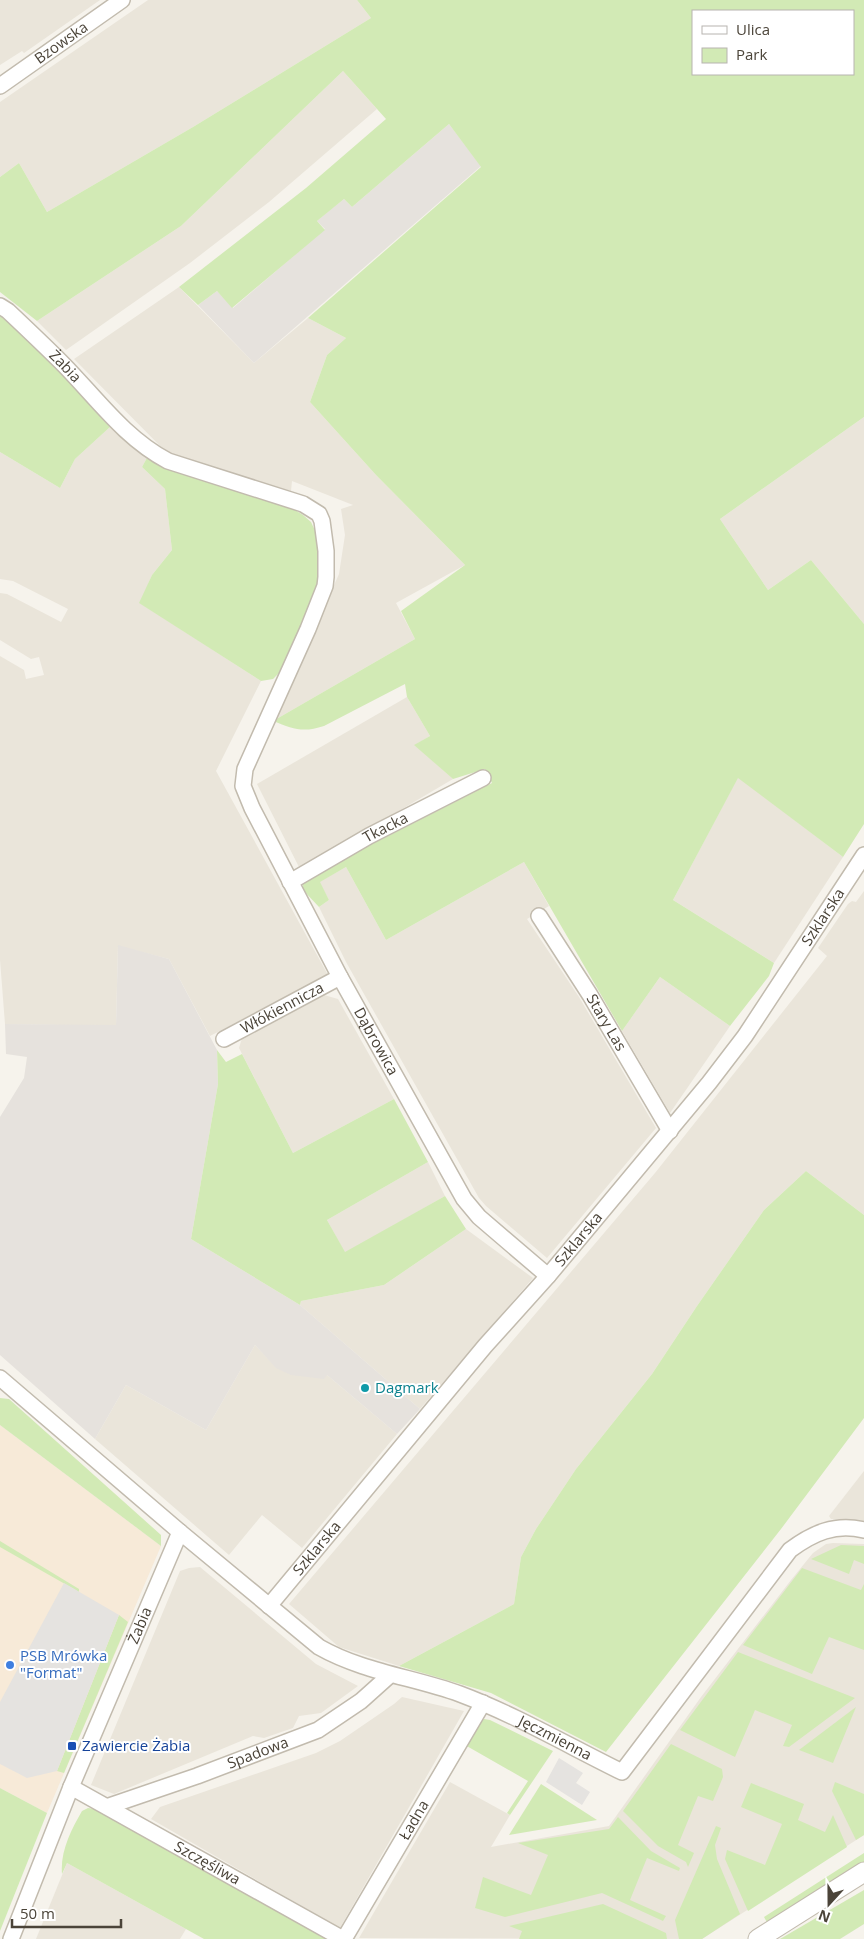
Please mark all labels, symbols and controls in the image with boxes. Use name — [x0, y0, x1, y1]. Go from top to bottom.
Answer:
legend — [692, 10, 854, 75]
street label: Bzowska — [30, 16, 91, 68]
text: Ulica — [736, 19, 770, 39]
text: Park — [736, 44, 767, 64]
street label: Żabia — [45, 345, 86, 386]
street label: Tkacka — [359, 807, 411, 846]
street label: Szklarska — [796, 884, 848, 949]
street label: Włókiennicza — [237, 977, 327, 1037]
street label: Stary Las — [583, 990, 632, 1054]
street label: Dąbrowica — [350, 1004, 404, 1078]
street label: Szklarska — [549, 1207, 606, 1270]
place label: Dagmark — [375, 1377, 439, 1397]
marker: Dagmark — [359, 1382, 371, 1394]
street label: Szklarska — [288, 1516, 345, 1579]
street label: Żabia — [122, 1604, 156, 1647]
place label: PSB Mrówka "Format" — [20, 1645, 107, 1682]
marker: PSB Mrówka "Format" — [4, 1659, 16, 1671]
street label: Jęczmienna — [514, 1709, 595, 1764]
street label: Spadowa — [224, 1731, 291, 1773]
place label: Zawiercie Żabia — [82, 1735, 190, 1755]
marker: Zawiercie Żabia — [66, 1740, 78, 1752]
street label: Ładna — [394, 1796, 433, 1843]
street label: Szczęśliwa — [171, 1836, 244, 1889]
north arrow — [804, 1879, 854, 1929]
scale bar — [12, 1896, 121, 1928]
text: 50 m — [20, 1903, 55, 1923]
text: N — [815, 1906, 833, 1928]

